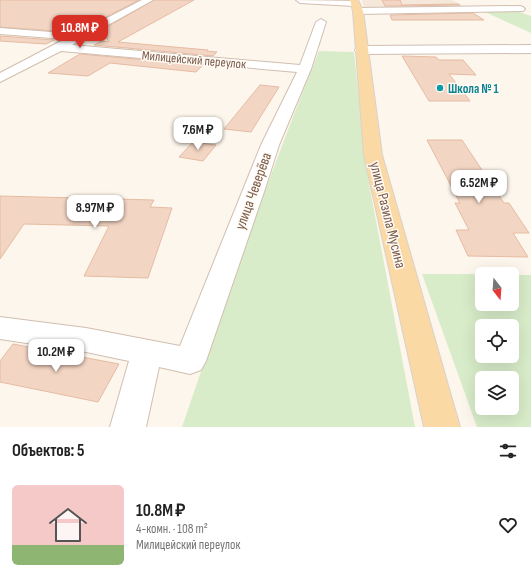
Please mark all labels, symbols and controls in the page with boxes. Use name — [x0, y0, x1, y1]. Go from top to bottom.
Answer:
pin: 10.8M ₽ — [43, 15, 117, 49]
text: 10.8M ₽ — [61, 20, 99, 36]
street label: Милицейский переулок — [141, 47, 247, 73]
place label: Школа № 1 — [448, 81, 499, 97]
marker: Школа № 1 — [435, 83, 445, 93]
pin: 7.6M ₽ — [165, 117, 231, 151]
text: 7.6M ₽ — [182, 122, 214, 138]
street label: улица Чеверёва — [231, 150, 276, 232]
street label: улица Разила Мусина — [365, 160, 410, 271]
pin: 6.52M ₽ — [442, 170, 516, 204]
text: 6.52M ₽ — [460, 175, 498, 191]
pin: 8.97M ₽ — [58, 195, 132, 229]
text: 8.97M ₽ — [76, 200, 114, 216]
north arrow — [475, 267, 519, 311]
map controls — [475, 267, 519, 415]
button: locate — [475, 319, 519, 363]
pin: 10.2M ₽ — [19, 339, 93, 373]
text: 10.2M ₽ — [37, 344, 75, 360]
button: layers — [475, 371, 519, 415]
icon: filters — [497, 440, 519, 462]
text: Объектов: 5 — [12, 441, 85, 461]
icon: home — [44, 501, 92, 549]
text: 10.8M ₽ — [136, 501, 186, 521]
icon: heart — [497, 514, 519, 536]
text: 4-комн. · 108 m² — [136, 521, 208, 537]
text: Милицейский переулок — [136, 537, 240, 553]

